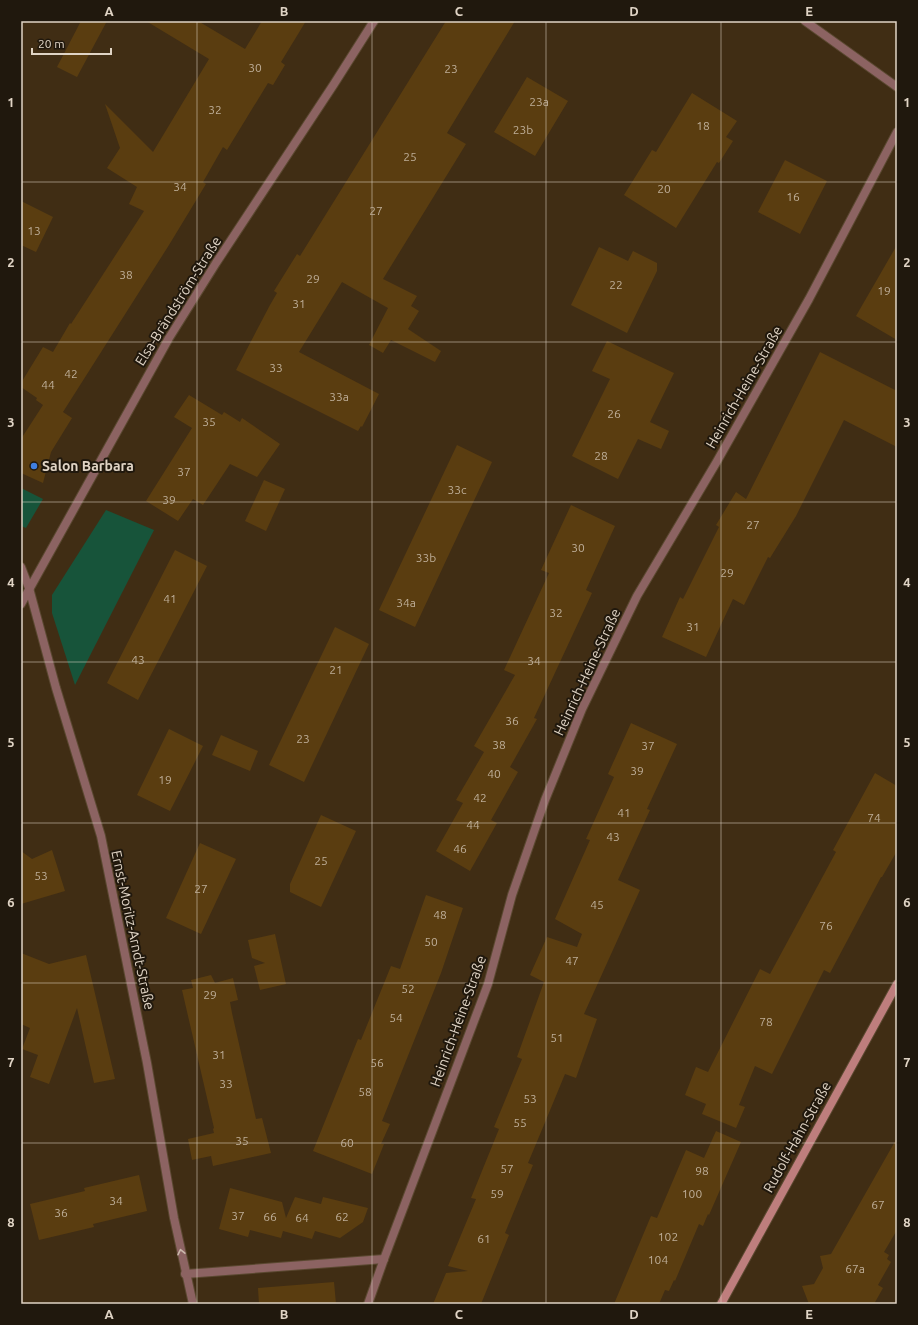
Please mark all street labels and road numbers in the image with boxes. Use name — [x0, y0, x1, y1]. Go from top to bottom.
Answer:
street label: Elsa-Brändström-Straße — [132, 234, 224, 368]
street label: Heinrich-Heine-Straße — [702, 323, 786, 451]
street label: Heinrich-Heine-Straße — [551, 606, 623, 738]
street label: Ernst-Moritz-Arndt-Straße — [108, 849, 158, 1011]
street label: Heinrich-Heine-Straße — [427, 953, 489, 1089]
street label: Rudolf-Hahn-Straße — [760, 1079, 834, 1195]

